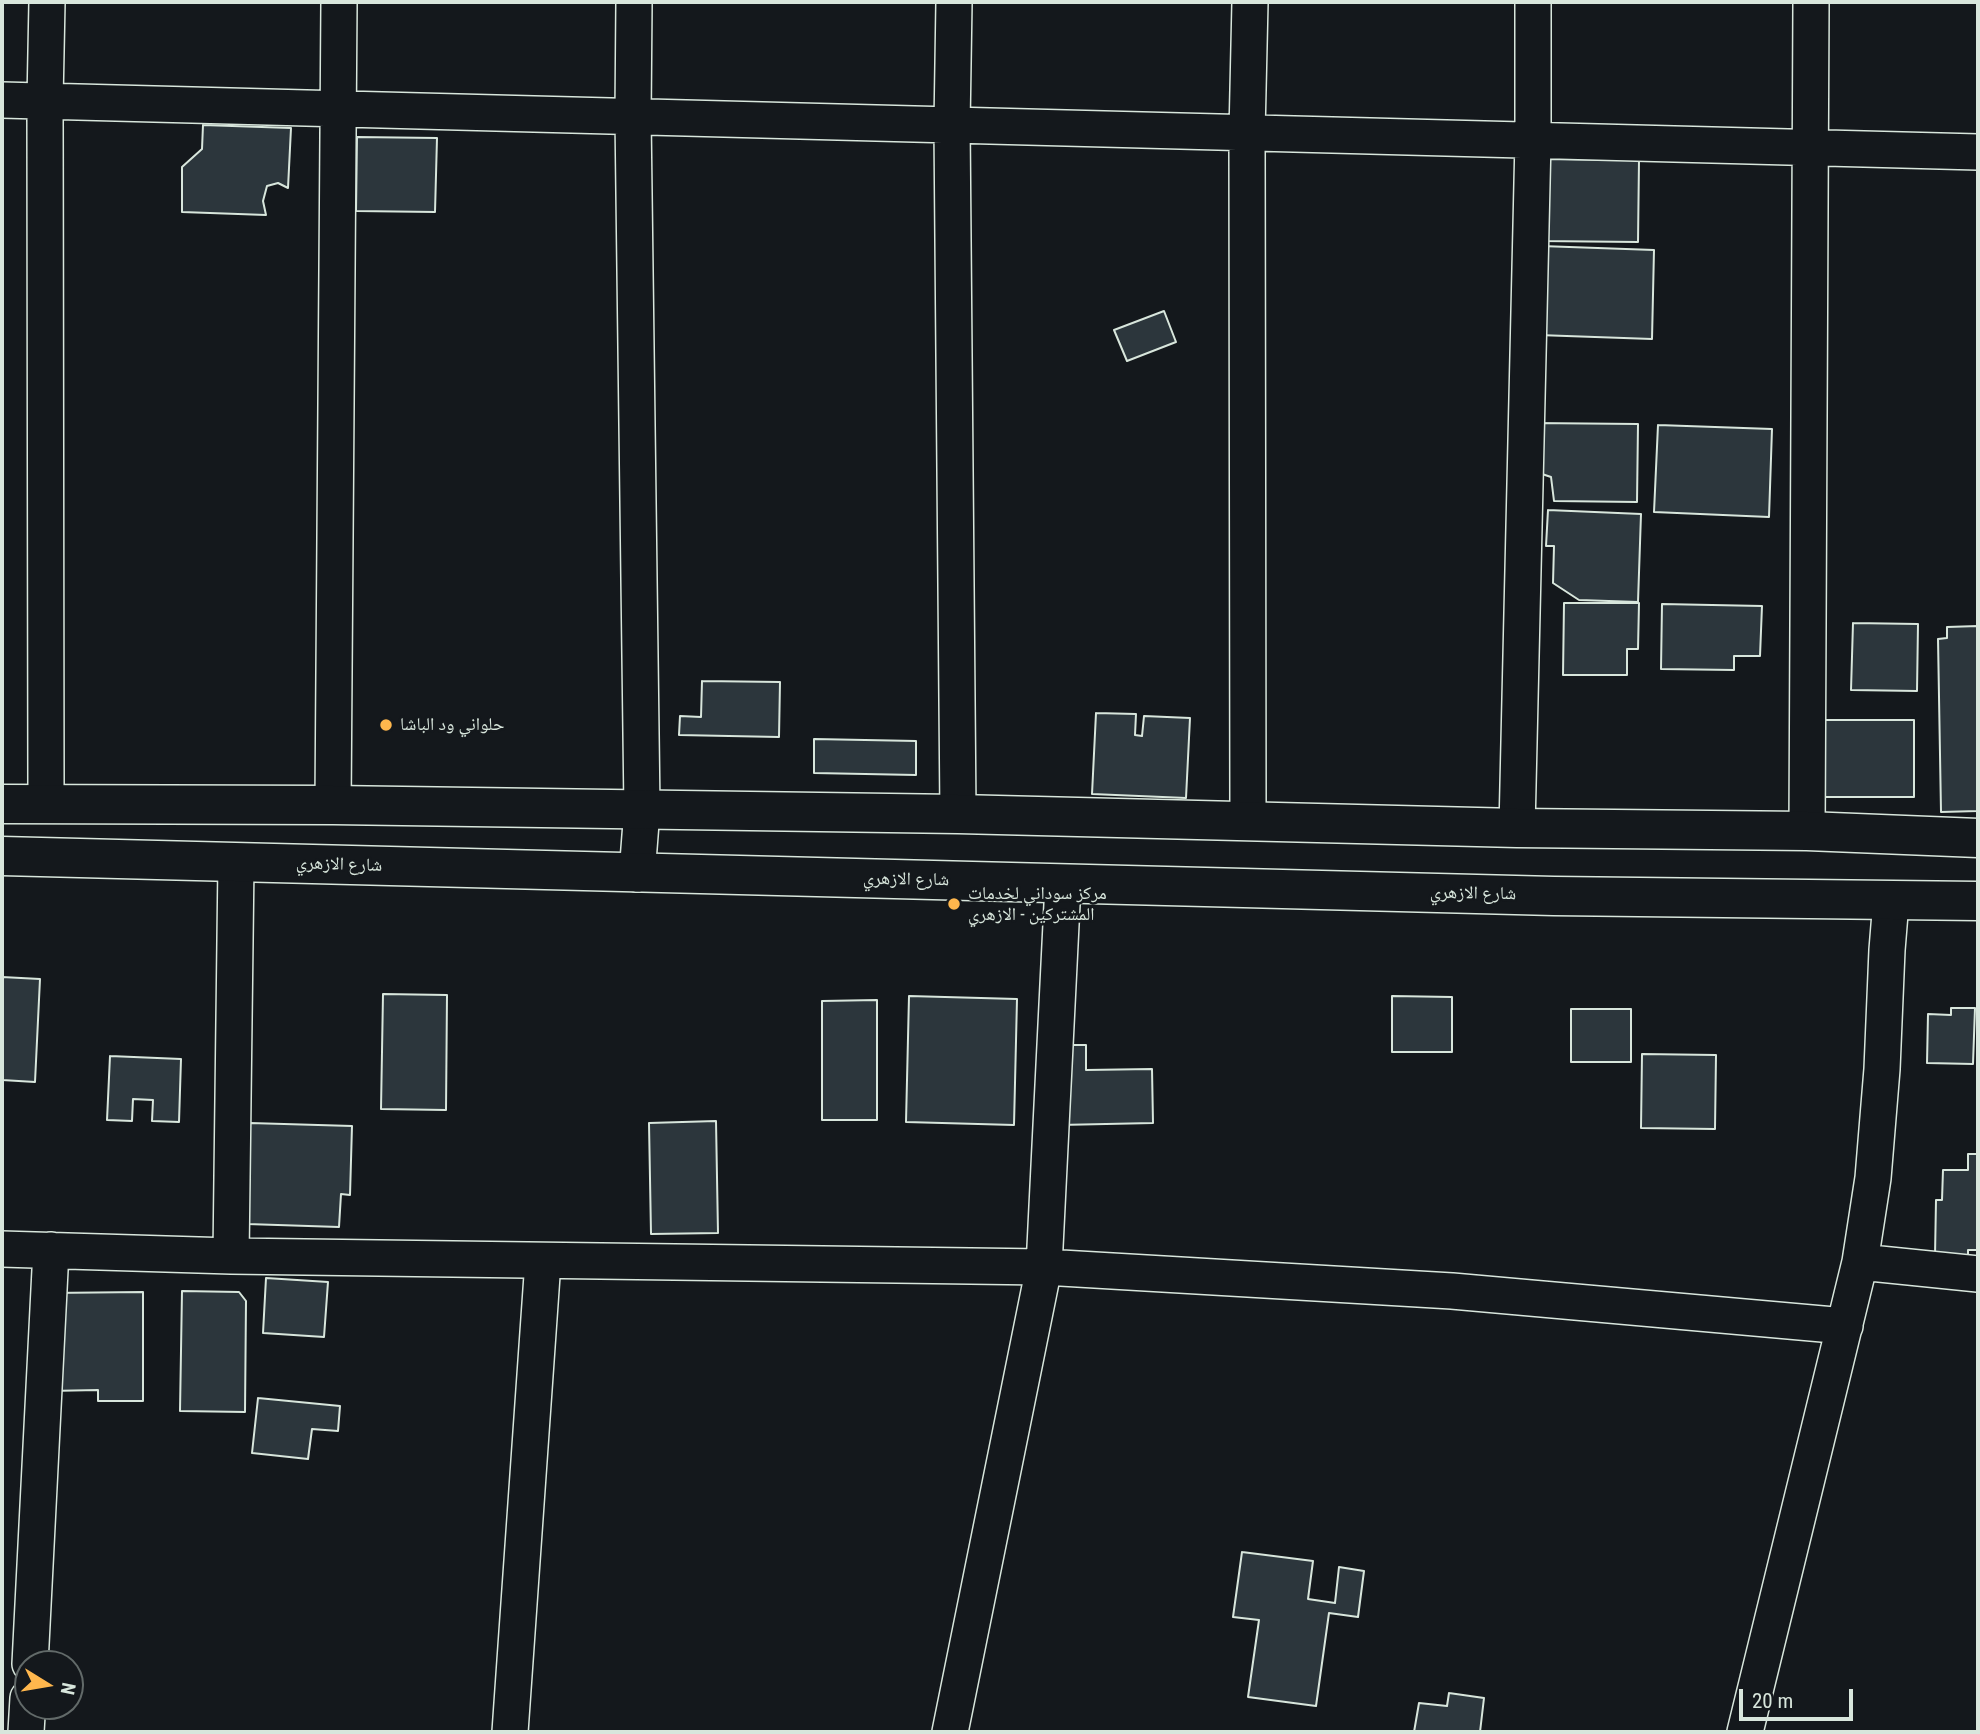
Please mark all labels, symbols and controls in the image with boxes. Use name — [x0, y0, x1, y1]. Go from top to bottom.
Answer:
place label: حلواني ود الباشا — [400, 714, 504, 736]
marker: حلواني ود الباشا — [378, 717, 394, 733]
street label: شارع الازهري — [295, 853, 383, 877]
street label: شارع الازهري — [863, 868, 949, 892]
street label: شارع الازهري — [1430, 882, 1516, 906]
place label: مركز سوداني لخدمات المشتركين - الازهري — [968, 883, 1107, 926]
marker: مركز سوداني لخدمات المشتركين - الازهري — [946, 896, 962, 912]
north arrow — [14, 1650, 84, 1720]
scale bar — [1742, 1674, 1856, 1718]
text: N — [56, 1681, 81, 1697]
text: 20 m — [1752, 1689, 1793, 1713]

